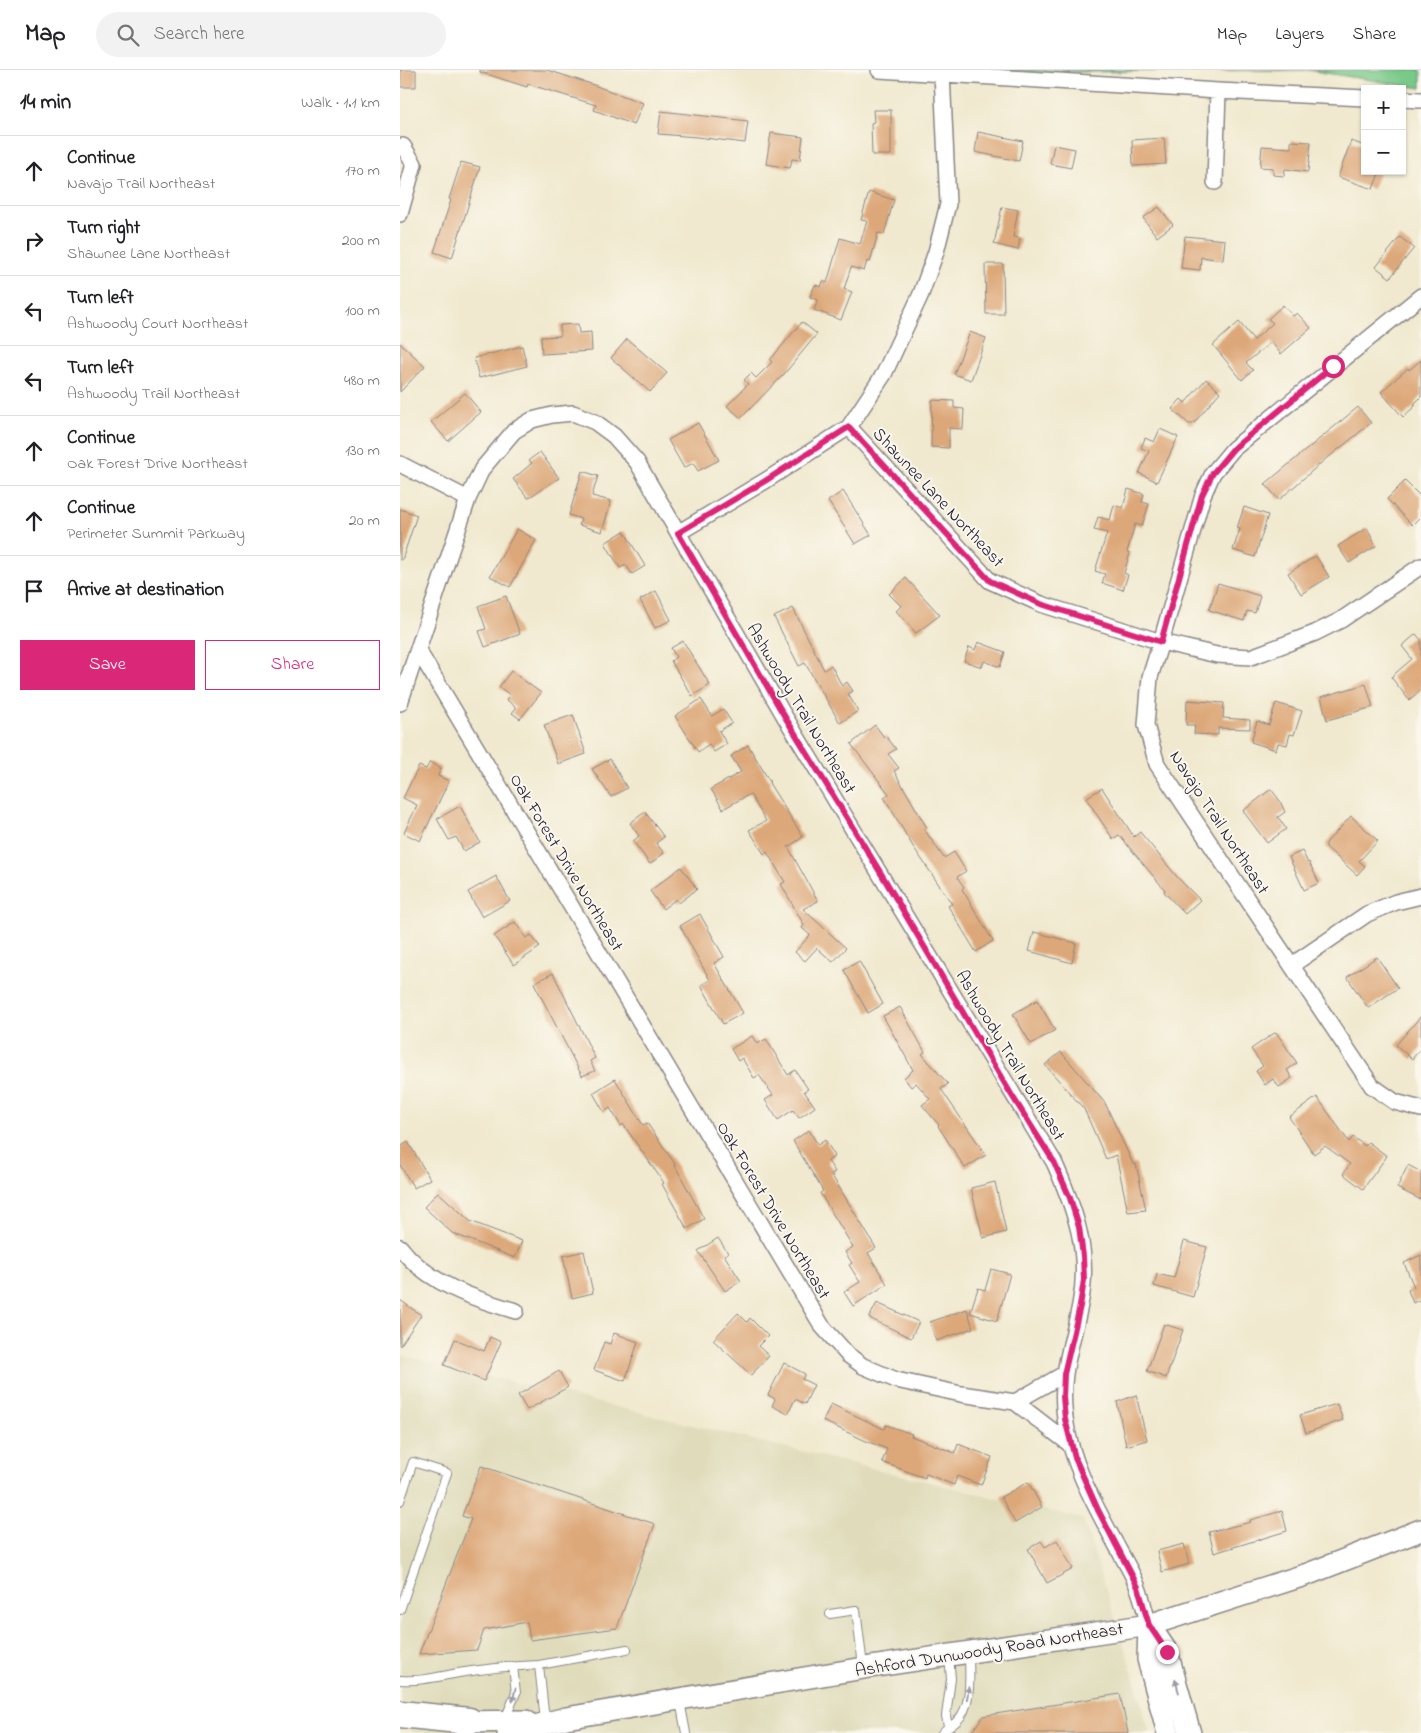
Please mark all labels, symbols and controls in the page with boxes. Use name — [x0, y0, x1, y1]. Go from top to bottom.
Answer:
search box — [96, 12, 446, 57]
text: Map — [25, 17, 66, 52]
icon: search — [114, 21, 142, 49]
text: Search here — [154, 21, 245, 48]
text: Map — [1217, 22, 1247, 48]
text: Layers — [1275, 22, 1325, 48]
text: Share — [1353, 22, 1396, 48]
map controls — [1361, 85, 1406, 175]
button: + — [1361, 85, 1406, 130]
text: 14 min — [20, 88, 71, 118]
text: Walk · 1.1 km — [301, 91, 380, 115]
button: − — [1361, 130, 1406, 175]
text: Continue — [67, 145, 135, 172]
icon: ahead — [20, 157, 48, 185]
text: 170 m — [345, 159, 380, 183]
text: Navajo Trail Northeast — [67, 172, 216, 196]
text: Turn right — [67, 215, 140, 242]
icon: right — [20, 227, 48, 255]
text: 200 m — [342, 229, 380, 253]
text: Shawnee Lane Northeast — [67, 242, 230, 266]
text: Turn left — [67, 285, 134, 312]
icon: left — [20, 297, 48, 325]
text: 100 m — [345, 299, 380, 323]
text: Ashwoody Court Northeast — [67, 312, 248, 336]
text: Turn left — [67, 355, 134, 382]
route start — [1322, 355, 1345, 378]
icon: left — [20, 367, 48, 395]
text: 480 m — [344, 369, 380, 393]
text: Ashwoody Trail Northeast — [67, 382, 240, 406]
street label: Shawnee Lane Northeast — [865, 422, 1010, 574]
text: Continue — [67, 425, 135, 452]
icon: ahead — [20, 437, 48, 465]
text: 130 m — [345, 439, 380, 463]
text: Oak Forest Drive Northeast — [67, 452, 248, 476]
text: Continue — [67, 495, 135, 522]
icon: ahead — [20, 507, 48, 535]
text: 20 m — [349, 509, 380, 533]
text: Perimeter Summit Parkway — [67, 522, 245, 546]
icon: arrive — [20, 577, 48, 605]
text: Arrive at destination — [67, 577, 224, 604]
street label: Ashwoody Trail Northeast — [739, 619, 862, 799]
button: Save — [20, 640, 195, 690]
button: Share — [205, 640, 380, 690]
street label: Navajo Trail Northeast — [1162, 746, 1275, 900]
street label: Oak Forest Drive Northeast — [502, 769, 629, 957]
street label: Ashwoody Trail Northeast — [948, 966, 1071, 1146]
street label: Oak Forest Drive Northeast — [709, 1117, 836, 1305]
street label: Ashford Dunwoody Road Northeast — [853, 1617, 1125, 1685]
route end — [1156, 1641, 1179, 1664]
one-way arrow — [1173, 1678, 1181, 1693]
one-way arrow — [964, 1685, 972, 1701]
one-way arrow — [510, 1687, 518, 1702]

